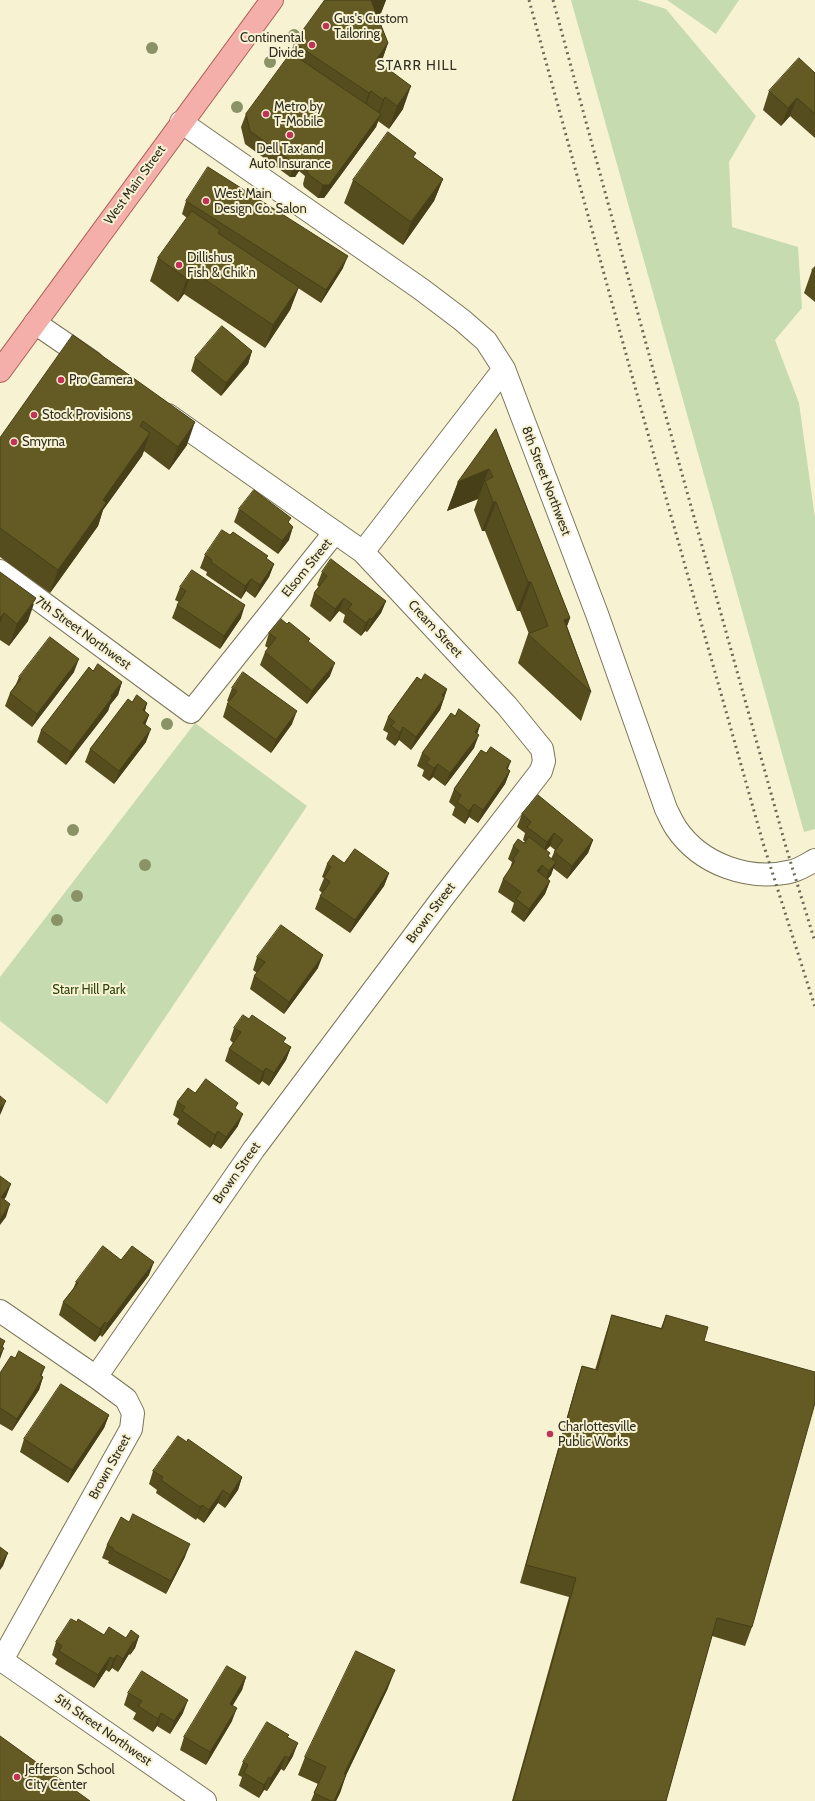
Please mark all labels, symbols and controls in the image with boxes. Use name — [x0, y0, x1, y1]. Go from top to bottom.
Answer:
place label: Gus's Custom Tailoring — [334, 11, 408, 42]
marker: Gus's Custom Tailoring — [321, 21, 331, 31]
place label: Continental Divide — [240, 30, 304, 61]
marker: Continental Divide — [307, 40, 317, 50]
district label: STARR HILL — [376, 58, 458, 74]
place label: Metro by T-Mobile — [274, 99, 323, 130]
marker: Metro by T-Mobile — [261, 109, 271, 119]
marker: Dell Tax and Auto Insurance — [285, 130, 295, 140]
place label: Dell Tax and Auto Insurance — [249, 141, 331, 172]
street label: West Main Street — [101, 142, 169, 228]
place label: West Main Design Co. Salon — [214, 186, 307, 217]
marker: West Main Design Co. Salon — [201, 196, 211, 206]
place label: Dillishus Fish & Chik'n — [187, 250, 256, 281]
marker: Dillishus Fish & Chik'n — [174, 260, 184, 270]
place label: Pro Camera — [69, 372, 133, 388]
marker: Pro Camera — [56, 375, 66, 385]
place label: Stock Provisions — [42, 407, 131, 423]
marker: Stock Provisions — [29, 410, 39, 420]
street label: 8th Street Northwest — [518, 424, 574, 538]
place label: Smyrna — [22, 434, 65, 450]
marker: Smyrna — [9, 437, 19, 447]
street label: Elsom Street — [279, 536, 335, 600]
street label: 7th Street Northwest — [32, 593, 134, 673]
street label: Cream Street — [405, 597, 465, 661]
street label: Brown Street — [403, 880, 459, 946]
park label: Starr Hill Park — [52, 982, 126, 998]
street label: Brown Street — [210, 1139, 264, 1207]
place label: Charlottesville Public Works — [558, 1419, 636, 1450]
marker: Charlottesville Public Works — [545, 1429, 555, 1439]
street label: Brown Street — [86, 1432, 134, 1502]
street label: 5th Street Northwest — [51, 1691, 155, 1769]
place label: Jefferson School City Center — [25, 1762, 115, 1793]
marker: Jefferson School City Center — [12, 1772, 22, 1782]

